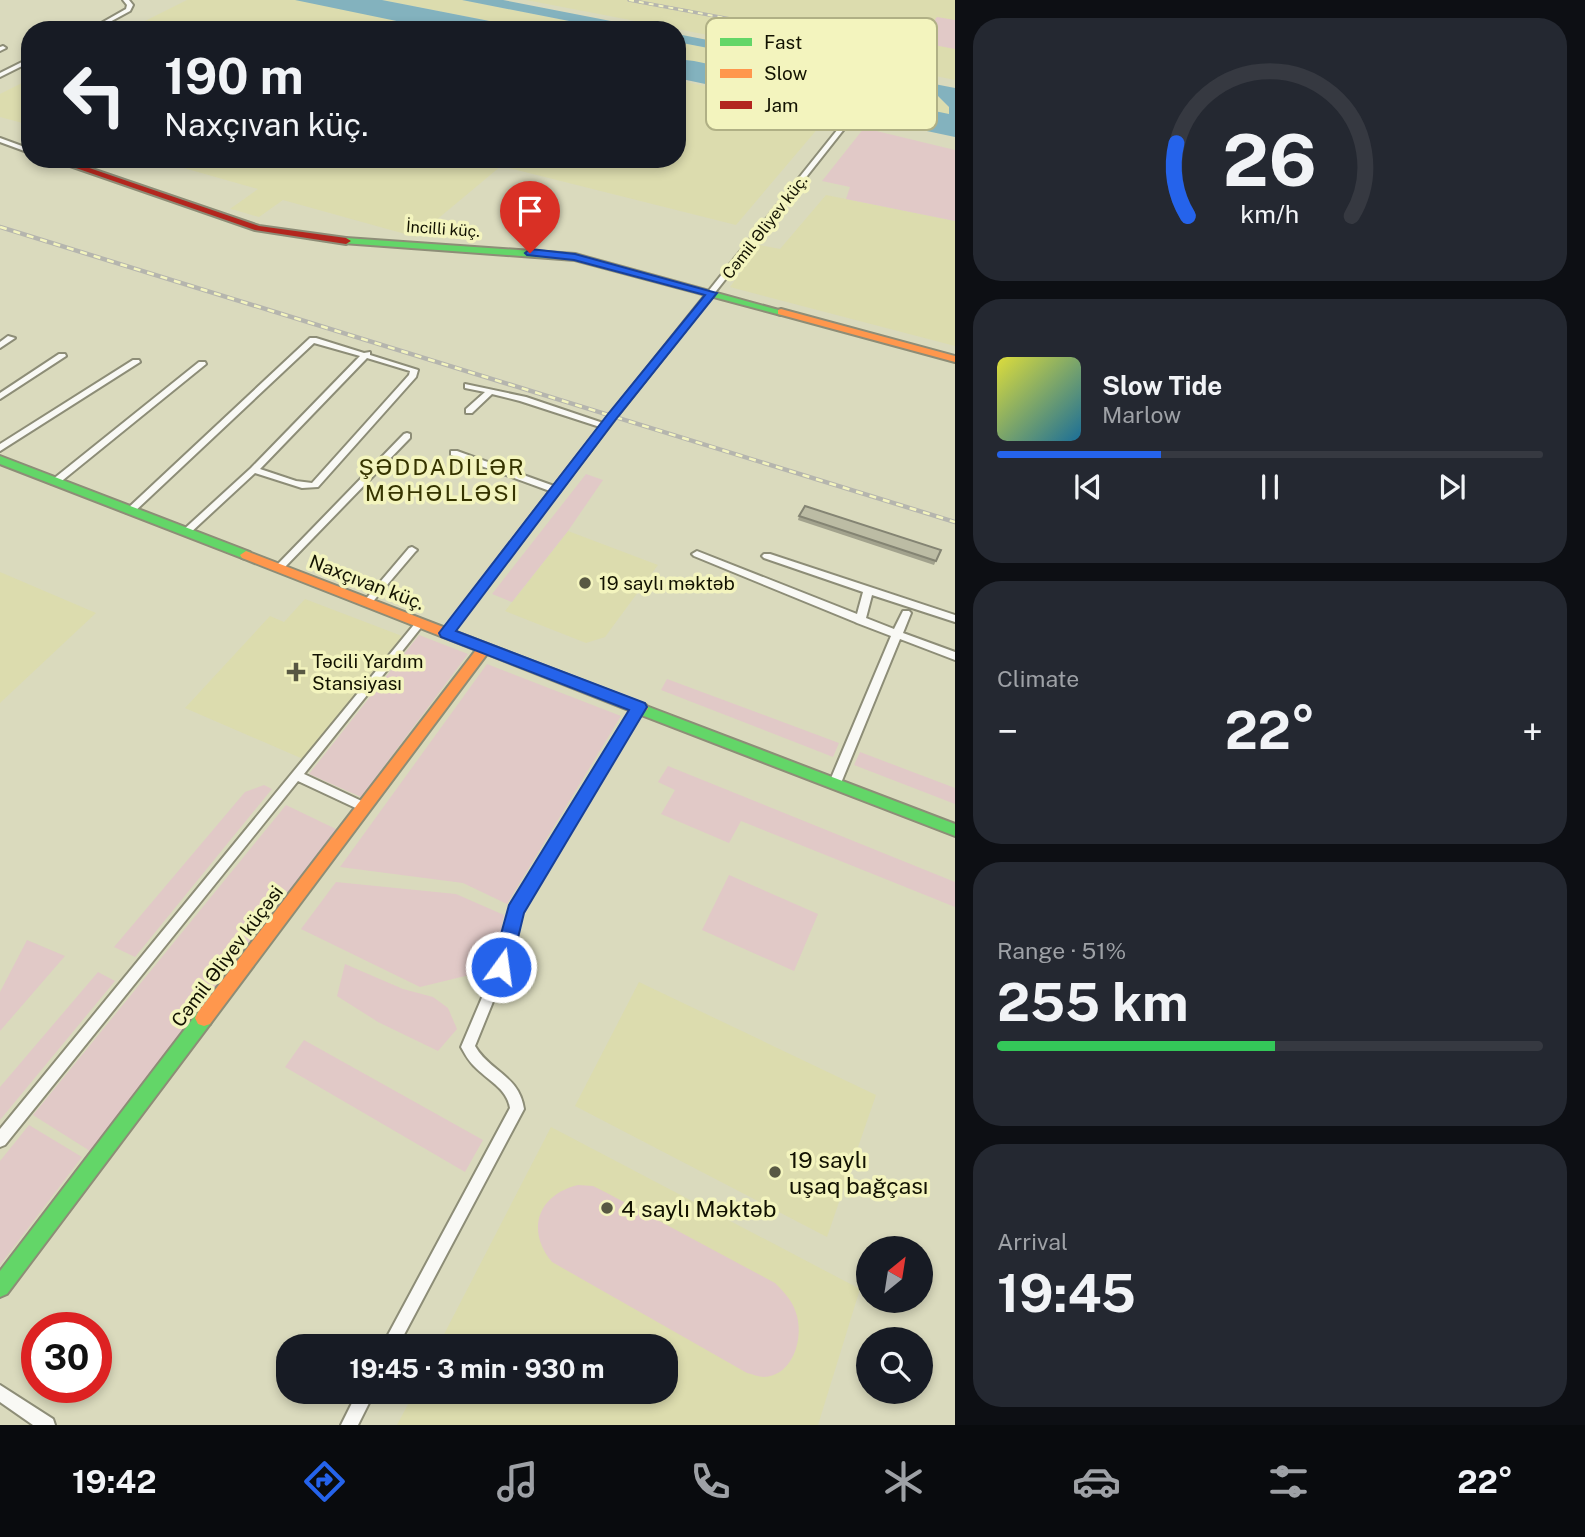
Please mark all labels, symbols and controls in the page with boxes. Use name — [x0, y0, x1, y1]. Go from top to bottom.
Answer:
legend — [706, 18, 937, 130]
text: Fast — [764, 31, 802, 53]
text: 190 m — [164, 47, 304, 105]
icon: left — [49, 49, 140, 140]
text: Slow — [764, 62, 808, 84]
text: Jam — [764, 94, 798, 116]
text: Naxçıvan küç. — [164, 106, 368, 143]
text: 26 — [1223, 117, 1317, 202]
street label: Cəmil Əliyev küç. — [719, 171, 811, 283]
pin — [500, 181, 560, 253]
icon: arrive — [511, 192, 549, 230]
text: km/h — [1241, 199, 1299, 229]
street label: İncilli küç. — [405, 216, 481, 241]
text: Slow Tide — [1102, 370, 1222, 401]
text: Marlow — [1102, 401, 1181, 428]
district label: ŞƏDDADILƏR MƏHƏLLƏSI — [358, 453, 526, 506]
icon: previous — [1069, 468, 1107, 506]
icon: pause — [1251, 468, 1289, 506]
icon: next — [1433, 468, 1471, 506]
street label: Naxçıvan küç. — [306, 550, 428, 614]
place label: 19 saylı məktəb — [599, 572, 735, 594]
marker: 19 saylı məktəb — [577, 575, 593, 591]
place label: Təcili Yardım Stansiyası — [312, 650, 423, 694]
marker: Təcili Yardım Stansiyası — [286, 662, 306, 682]
text: Climate — [997, 665, 1079, 692]
text: 22° — [1225, 700, 1315, 761]
text: − — [997, 709, 1018, 754]
text: + — [1522, 709, 1543, 754]
street label: Cəmil Əliyev küçəsi — [167, 881, 287, 1031]
position arrow — [464, 930, 538, 1004]
text: Range · 51% — [997, 937, 1126, 964]
text: 255 km — [997, 972, 1189, 1033]
place label: 19 saylı uşaq bağçası — [789, 1146, 928, 1199]
marker: 19 saylı uşaq bağçası — [767, 1164, 783, 1180]
place label: 4 saylı Məktəb — [621, 1195, 777, 1222]
marker: 4 saylı Məktəb — [599, 1200, 615, 1216]
text: Arrival — [997, 1228, 1068, 1255]
north arrow — [856, 1236, 933, 1312]
map controls — [856, 1236, 933, 1404]
text: 19:45 — [997, 1263, 1136, 1324]
speed limit sign: 30 — [21, 1312, 112, 1403]
button: search — [856, 1327, 933, 1404]
text: 19:45 · 3 min · 930 m — [349, 1353, 605, 1384]
icon: directions — [300, 1457, 349, 1506]
icon: music — [493, 1457, 542, 1506]
icon: phone — [686, 1457, 735, 1506]
icon: climate — [879, 1457, 928, 1506]
icon: car — [1072, 1457, 1121, 1506]
icon: filters — [1264, 1457, 1313, 1506]
text: 19:42 — [72, 1463, 157, 1500]
text: 22° — [1457, 1463, 1513, 1500]

